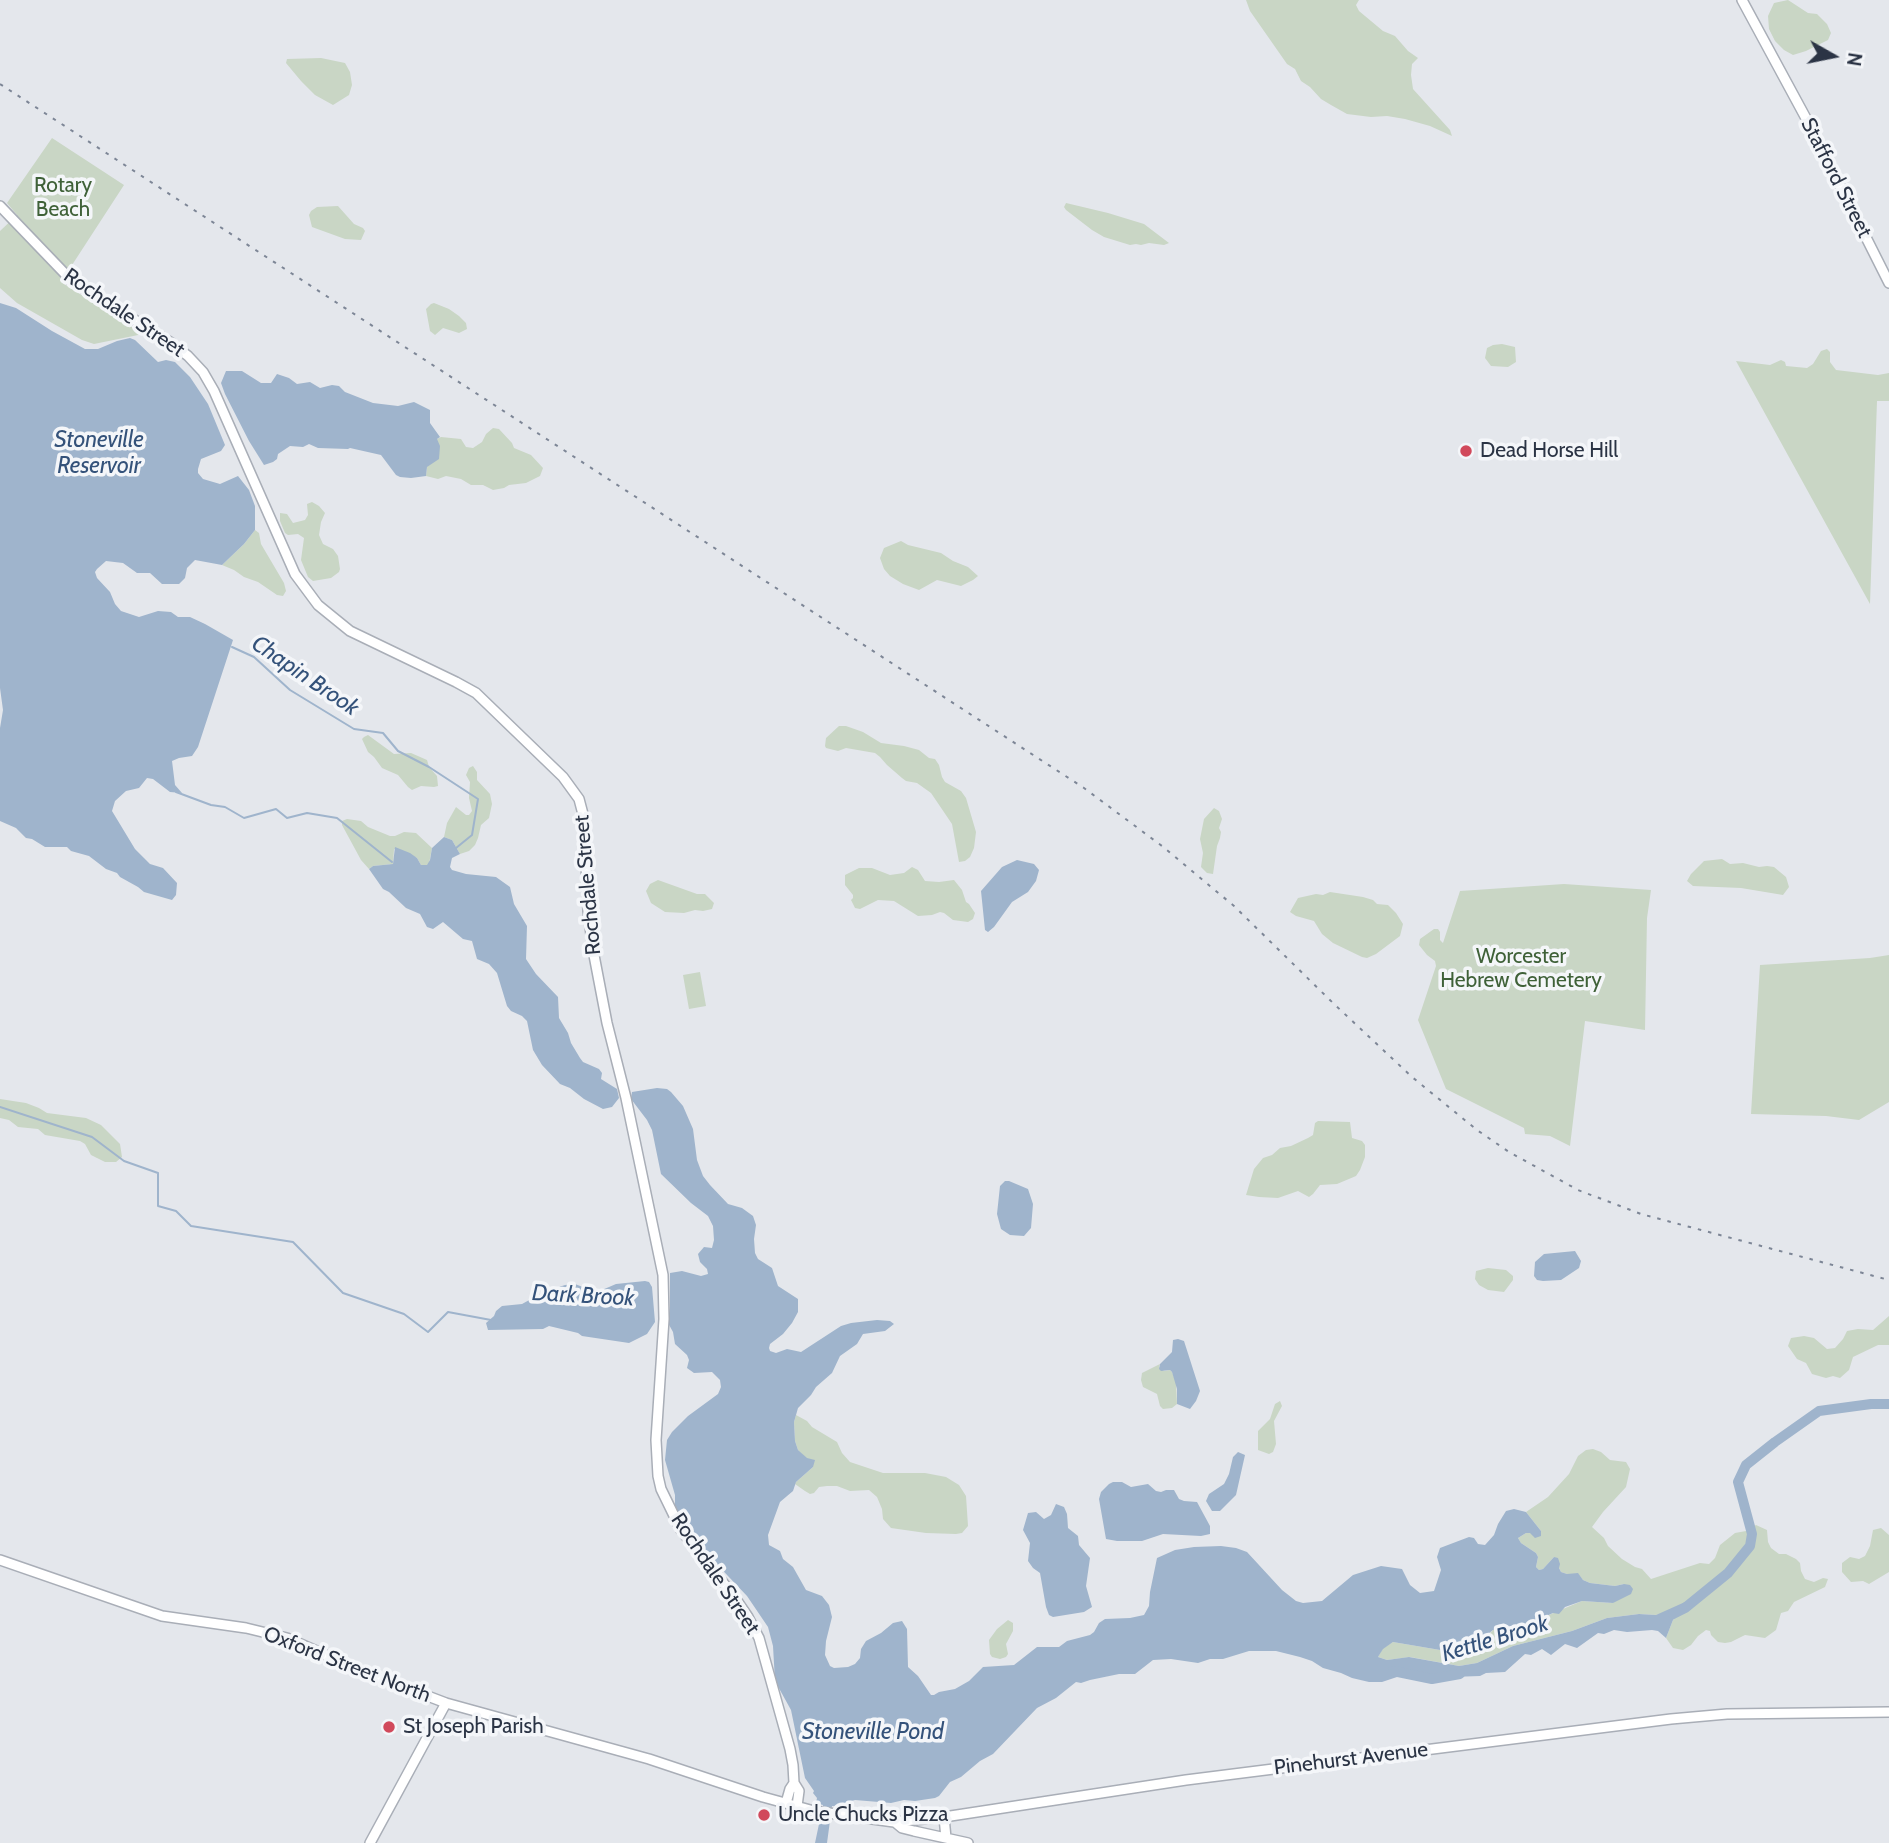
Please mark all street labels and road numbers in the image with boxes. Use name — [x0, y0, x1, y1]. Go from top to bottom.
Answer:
street label: Stafford Street — [1795, 114, 1877, 242]
street label: Rochdale Street — [59, 263, 189, 363]
street label: Rochdale Street — [569, 814, 607, 956]
street label: Rochdale Street — [665, 1509, 765, 1639]
street label: Oxford Street North — [260, 1622, 434, 1708]
street label: Pinehurst Avenue — [1273, 1737, 1429, 1781]

